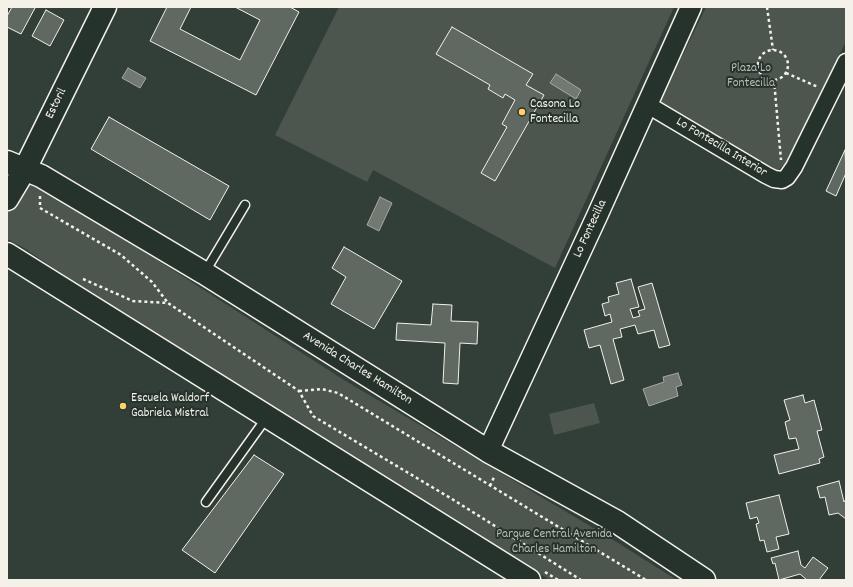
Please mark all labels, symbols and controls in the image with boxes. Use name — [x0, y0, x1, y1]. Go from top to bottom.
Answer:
park label: Plaza Lo Fontecilla — [727, 61, 775, 92]
street label: Estoril — [43, 86, 71, 122]
place label: Casona Lo Fontecilla — [530, 97, 580, 128]
marker: Casona Lo Fontecilla — [517, 107, 527, 117]
street label: Lo Fontecilla Interior — [673, 115, 769, 181]
street label: Lo Fontecilla — [571, 198, 611, 260]
street label: Avenida Charles Hamilton — [299, 329, 415, 409]
place label: Escuela Waldorf Gabriela Mistral — [131, 391, 209, 422]
marker: Escuela Waldorf Gabriela Mistral — [118, 401, 128, 411]
park label: Parque Central Avenida Charles Hamilton — [496, 527, 612, 558]

